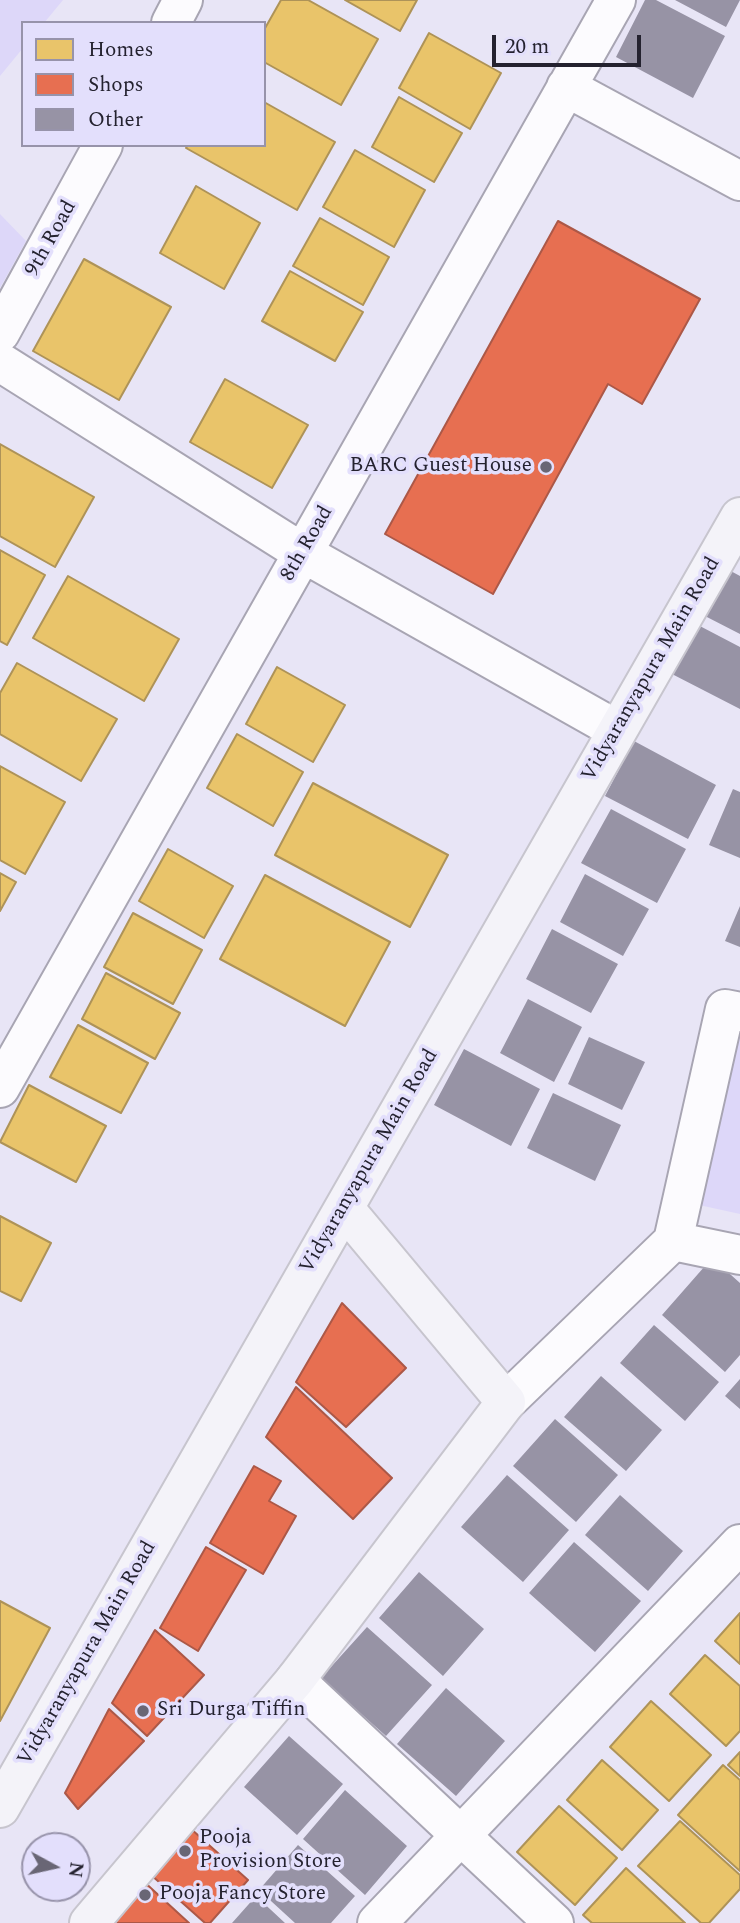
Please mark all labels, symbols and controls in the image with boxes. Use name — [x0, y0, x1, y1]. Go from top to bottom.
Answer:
legend — [21, 21, 266, 147]
scale bar — [495, 21, 644, 65]
text: 20 m — [505, 31, 549, 63]
text: Homes — [88, 34, 154, 66]
text: Shops — [88, 69, 144, 101]
text: Other — [88, 104, 143, 136]
street label: 9th Road — [21, 197, 83, 281]
place label: BARC Guest House — [349, 454, 532, 480]
marker: BARC Guest House — [538, 459, 554, 475]
street label: 8th Road — [276, 502, 340, 586]
street label: Vidyaranyapura Main Road — [577, 553, 727, 787]
street label: Vidyaranyapura Main Road — [295, 1045, 445, 1279]
street label: Vidyaranyapura Main Road — [13, 1537, 163, 1771]
place label: Sri Durga Tiffin — [157, 1698, 305, 1724]
marker: Sri Durga Tiffin — [135, 1703, 151, 1719]
place label: Pooja Provision Store — [199, 1826, 342, 1876]
north arrow — [21, 1832, 91, 1902]
marker: Pooja Provision Store — [177, 1843, 193, 1859]
text: N — [60, 1860, 91, 1879]
place label: Pooja Fancy Store — [159, 1882, 326, 1908]
marker: Pooja Fancy Store — [137, 1887, 153, 1903]

